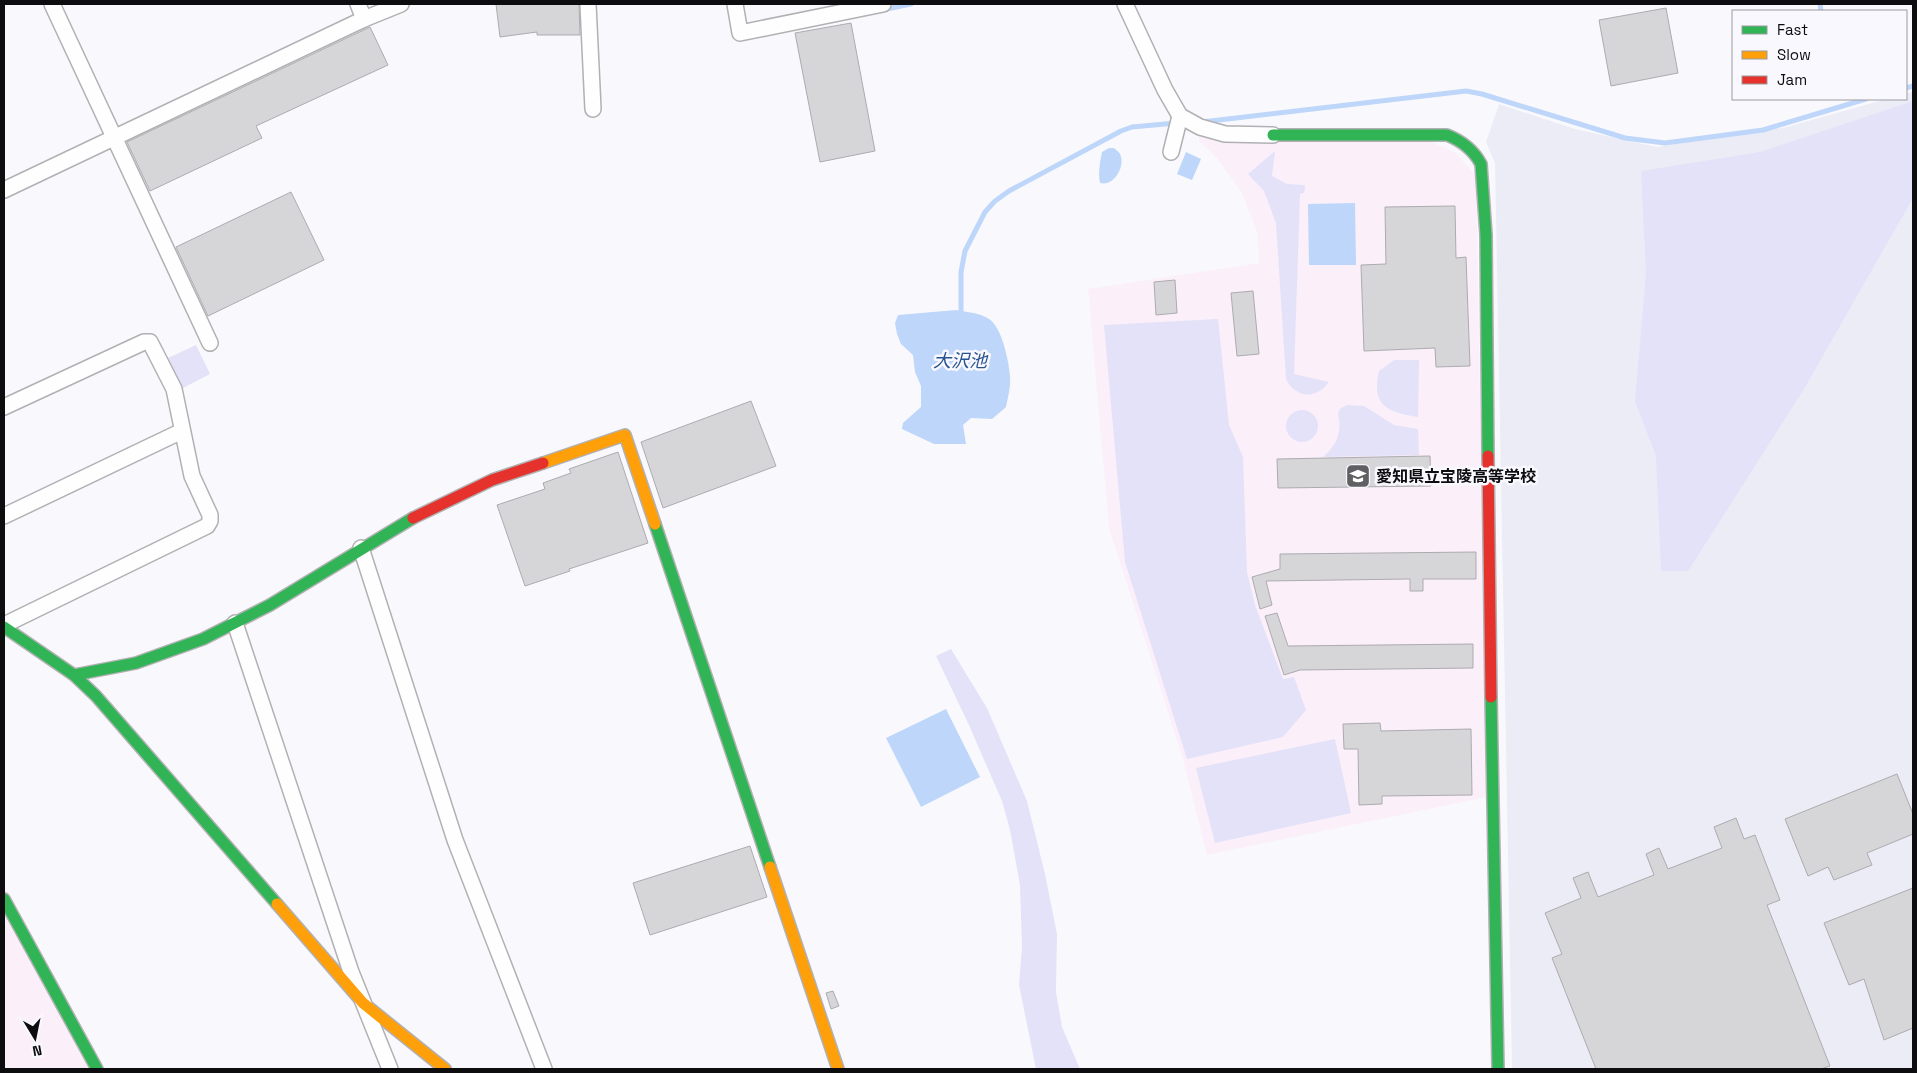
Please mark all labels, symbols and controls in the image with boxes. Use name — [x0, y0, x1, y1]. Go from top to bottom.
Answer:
legend — [1732, 10, 1907, 100]
text: Fast — [1777, 20, 1808, 39]
text: Slow — [1777, 45, 1811, 64]
text: Jam — [1777, 70, 1807, 89]
water label: 大沢池 — [933, 349, 989, 372]
school or university icon: 愛知県立宝陵高等学校 — [1345, 463, 1371, 489]
place label: 愛知県立宝陵高等学校 — [1376, 466, 1536, 487]
north arrow — [10, 1013, 60, 1063]
text: N — [31, 1041, 43, 1060]

